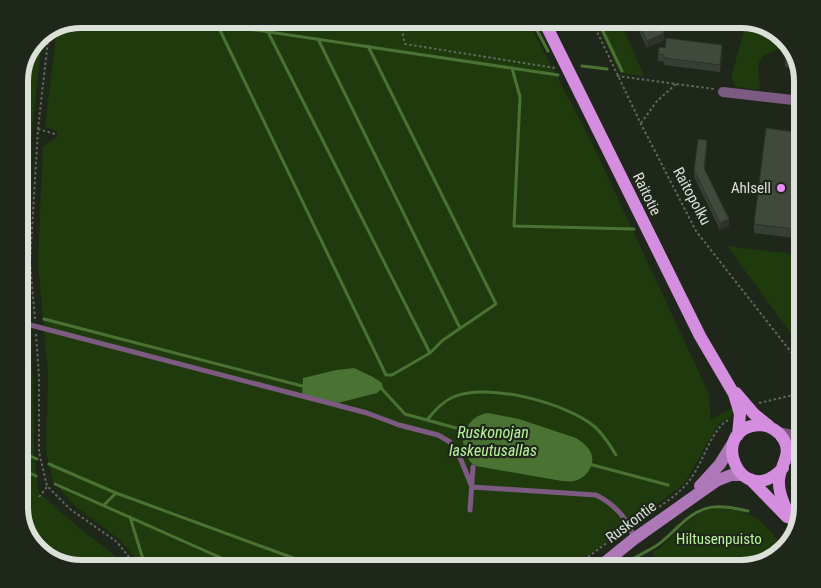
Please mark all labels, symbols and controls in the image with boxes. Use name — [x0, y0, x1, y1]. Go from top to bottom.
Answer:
street label: Raitopolku — [669, 164, 715, 228]
street label: Raitotie — [629, 170, 665, 218]
place label: Ahlsell — [731, 179, 771, 197]
marker: Ahlsell — [775, 182, 787, 194]
water label: Ruskonojan laskeutusallas — [449, 423, 537, 460]
street label: Ruskontie — [602, 497, 660, 547]
park label: Hiltusenpuisto — [676, 530, 762, 548]

